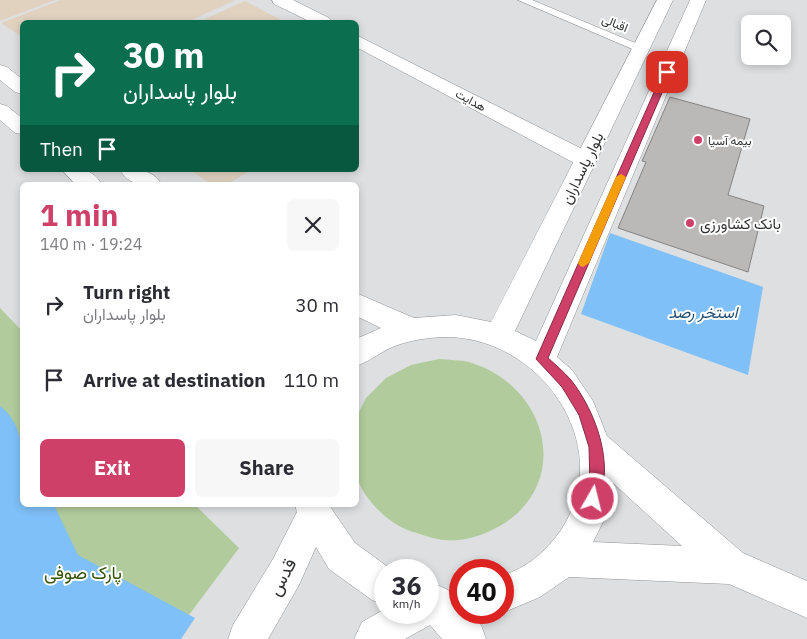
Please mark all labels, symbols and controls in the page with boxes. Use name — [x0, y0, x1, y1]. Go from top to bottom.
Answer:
street label: اقبالی — [599, 11, 630, 36]
map controls — [741, 15, 791, 65]
button: search — [741, 15, 791, 65]
text: 30 m — [123, 32, 205, 78]
icon: right — [40, 40, 105, 105]
pin — [646, 51, 688, 93]
icon: arrive — [653, 58, 681, 86]
text: بلوار پاسداران — [123, 76, 237, 105]
street label: هدایت — [453, 86, 489, 114]
street label: بلوار پاسداران — [556, 129, 608, 207]
place label: بیمه آسیا — [708, 133, 752, 148]
marker: بیمه آسیا — [692, 134, 704, 146]
icon: arrive — [93, 135, 121, 163]
text: Then — [40, 137, 83, 161]
text: 1 min — [40, 195, 118, 234]
button: close — [287, 199, 339, 251]
place label: بانک کشاورزی — [700, 214, 781, 234]
marker: بانک کشاورزی — [684, 217, 696, 229]
text: 140 m · 19:24 — [40, 234, 142, 254]
text: Turn right — [83, 280, 170, 304]
icon: right — [40, 291, 68, 319]
text: 30 m — [295, 293, 339, 317]
water label: استخر رصد — [668, 302, 740, 323]
text: بلوار پاسداران — [83, 304, 166, 324]
icon: arrive — [40, 366, 68, 394]
text: Arrive at destination — [83, 368, 266, 392]
text: 110 m — [284, 368, 339, 392]
button: Exit — [40, 439, 185, 497]
button: Share — [195, 439, 339, 497]
position arrow — [566, 472, 618, 524]
street label: قدس — [263, 554, 301, 600]
speed limit sign: 40 — [449, 559, 514, 624]
park label: پارک صوفی — [44, 561, 122, 585]
text: 36 — [391, 569, 422, 602]
text: km/h — [392, 596, 421, 611]

